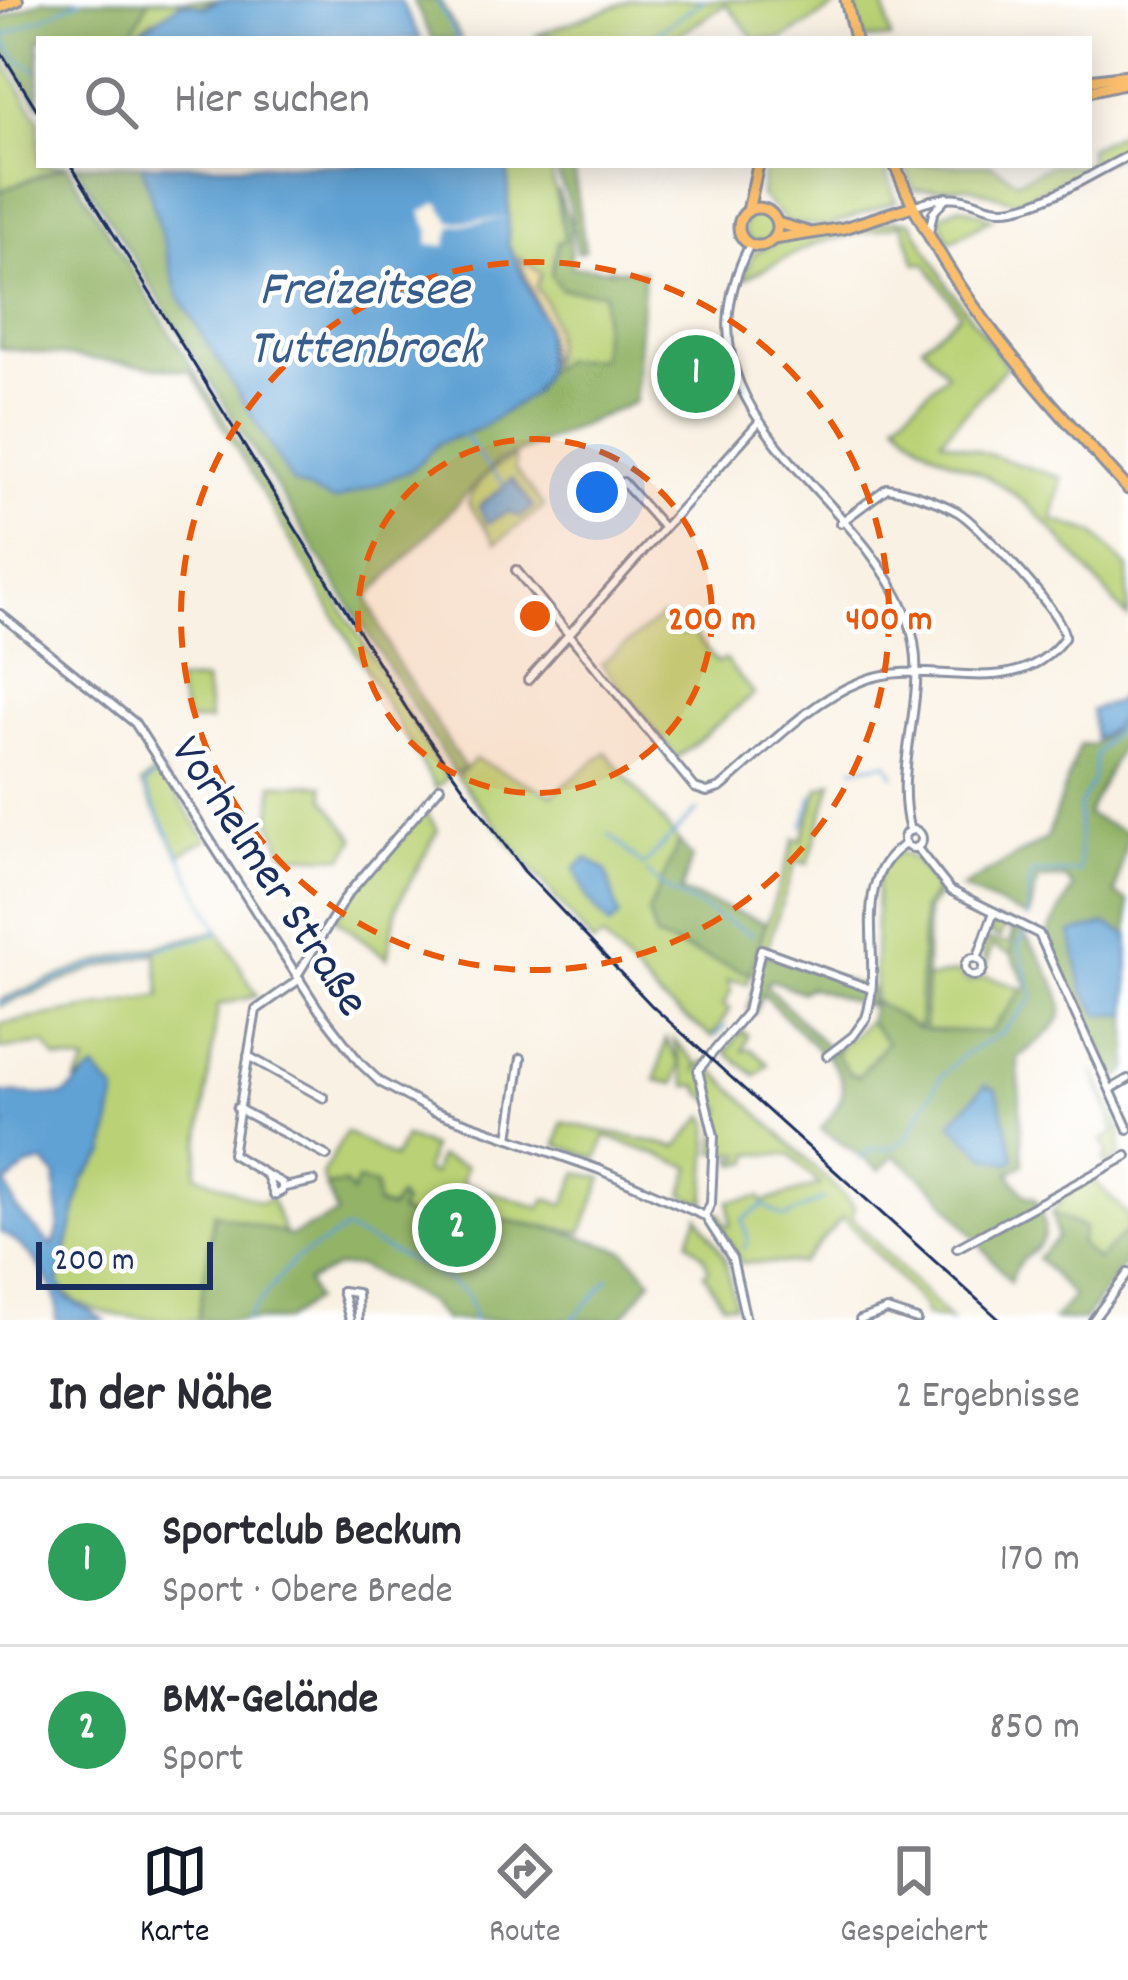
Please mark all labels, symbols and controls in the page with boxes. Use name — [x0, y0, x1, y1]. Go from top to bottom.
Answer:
search box — [36, 36, 1092, 168]
icon: search — [78, 69, 144, 135]
text: Hier suchen — [174, 70, 370, 134]
water label: Freizeitsee Tuttenbrock — [248, 257, 484, 388]
pin: 1 — [657, 329, 735, 419]
your location — [567, 462, 627, 522]
centre of rings — [514, 595, 556, 637]
text: 200 m — [668, 596, 756, 648]
text: 400 m — [845, 596, 933, 648]
street label: Vorhelmer Straße — [150, 724, 384, 1032]
pin: 2 — [418, 1183, 496, 1273]
scale bar — [36, 1236, 213, 1289]
text: 200 m — [54, 1239, 135, 1286]
text: In der Nähe — [48, 1362, 272, 1434]
text: 2 Ergebnisse — [896, 1371, 1080, 1426]
text: Sportclub Beckum — [162, 1502, 462, 1566]
text: 1 — [83, 1534, 91, 1589]
text: 170 m — [1000, 1534, 1080, 1589]
text: Sport · Obere Brede — [162, 1566, 453, 1621]
text: BMX-Gelände — [162, 1670, 378, 1734]
text: 2 — [78, 1702, 96, 1757]
text: 850 m — [989, 1702, 1080, 1757]
text: Sport — [162, 1734, 243, 1789]
tab: Karte — [140, 1838, 209, 1957]
tab: Route — [489, 1838, 561, 1957]
tab: Gespeichert — [840, 1838, 988, 1957]

